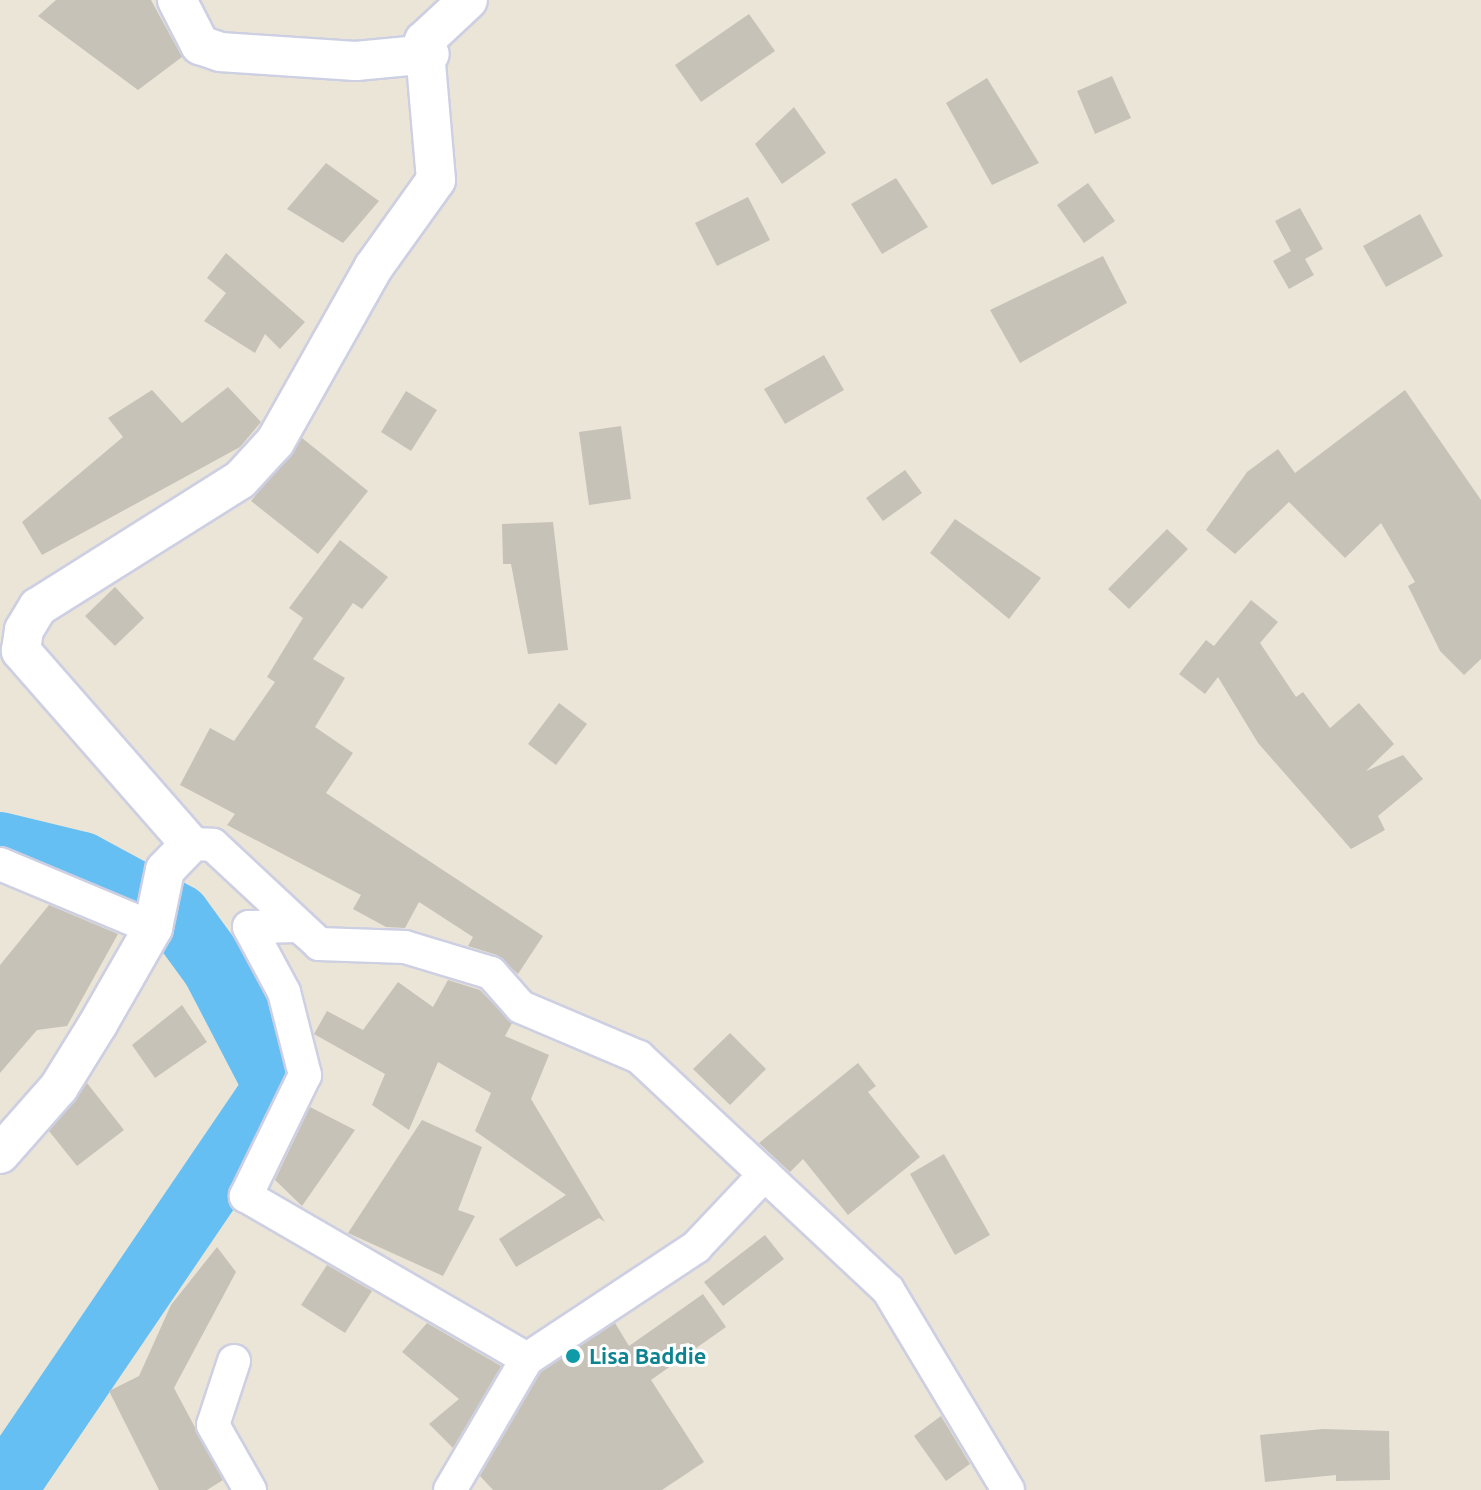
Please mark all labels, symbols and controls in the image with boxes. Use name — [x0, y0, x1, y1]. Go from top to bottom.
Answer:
place label: Lisa Baddie — [589, 1343, 706, 1369]
marker: Lisa Baddie — [564, 1347, 582, 1365]

